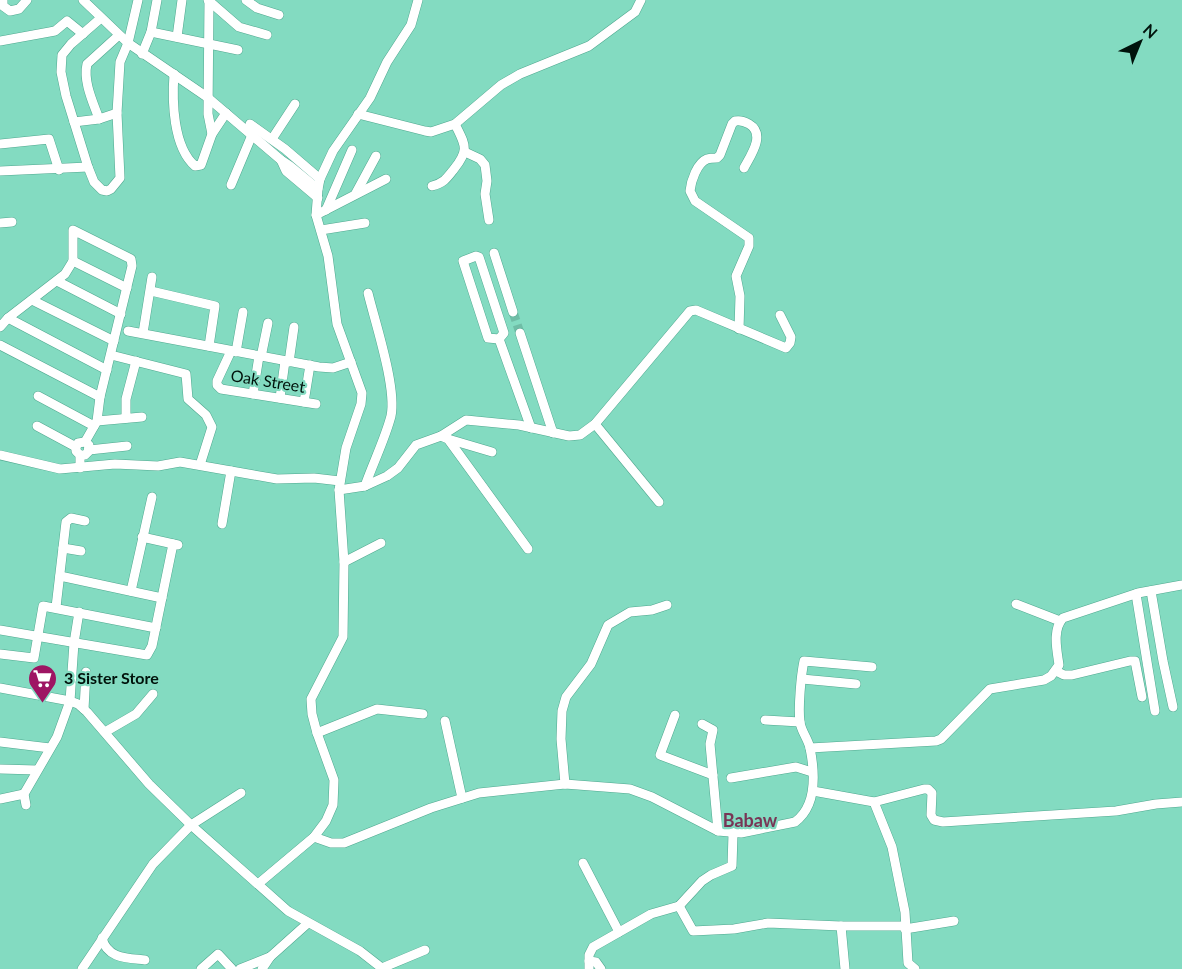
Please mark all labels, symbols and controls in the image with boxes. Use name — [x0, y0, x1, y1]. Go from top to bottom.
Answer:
north arrow — [1110, 12, 1170, 72]
text: N — [1140, 20, 1162, 42]
street label: Oak Street — [230, 365, 307, 396]
supermarket icon: 3 Sister Store — [27, 662, 59, 704]
place label: 3 Sister Store — [64, 668, 159, 687]
district label: Babaw — [723, 809, 778, 831]

